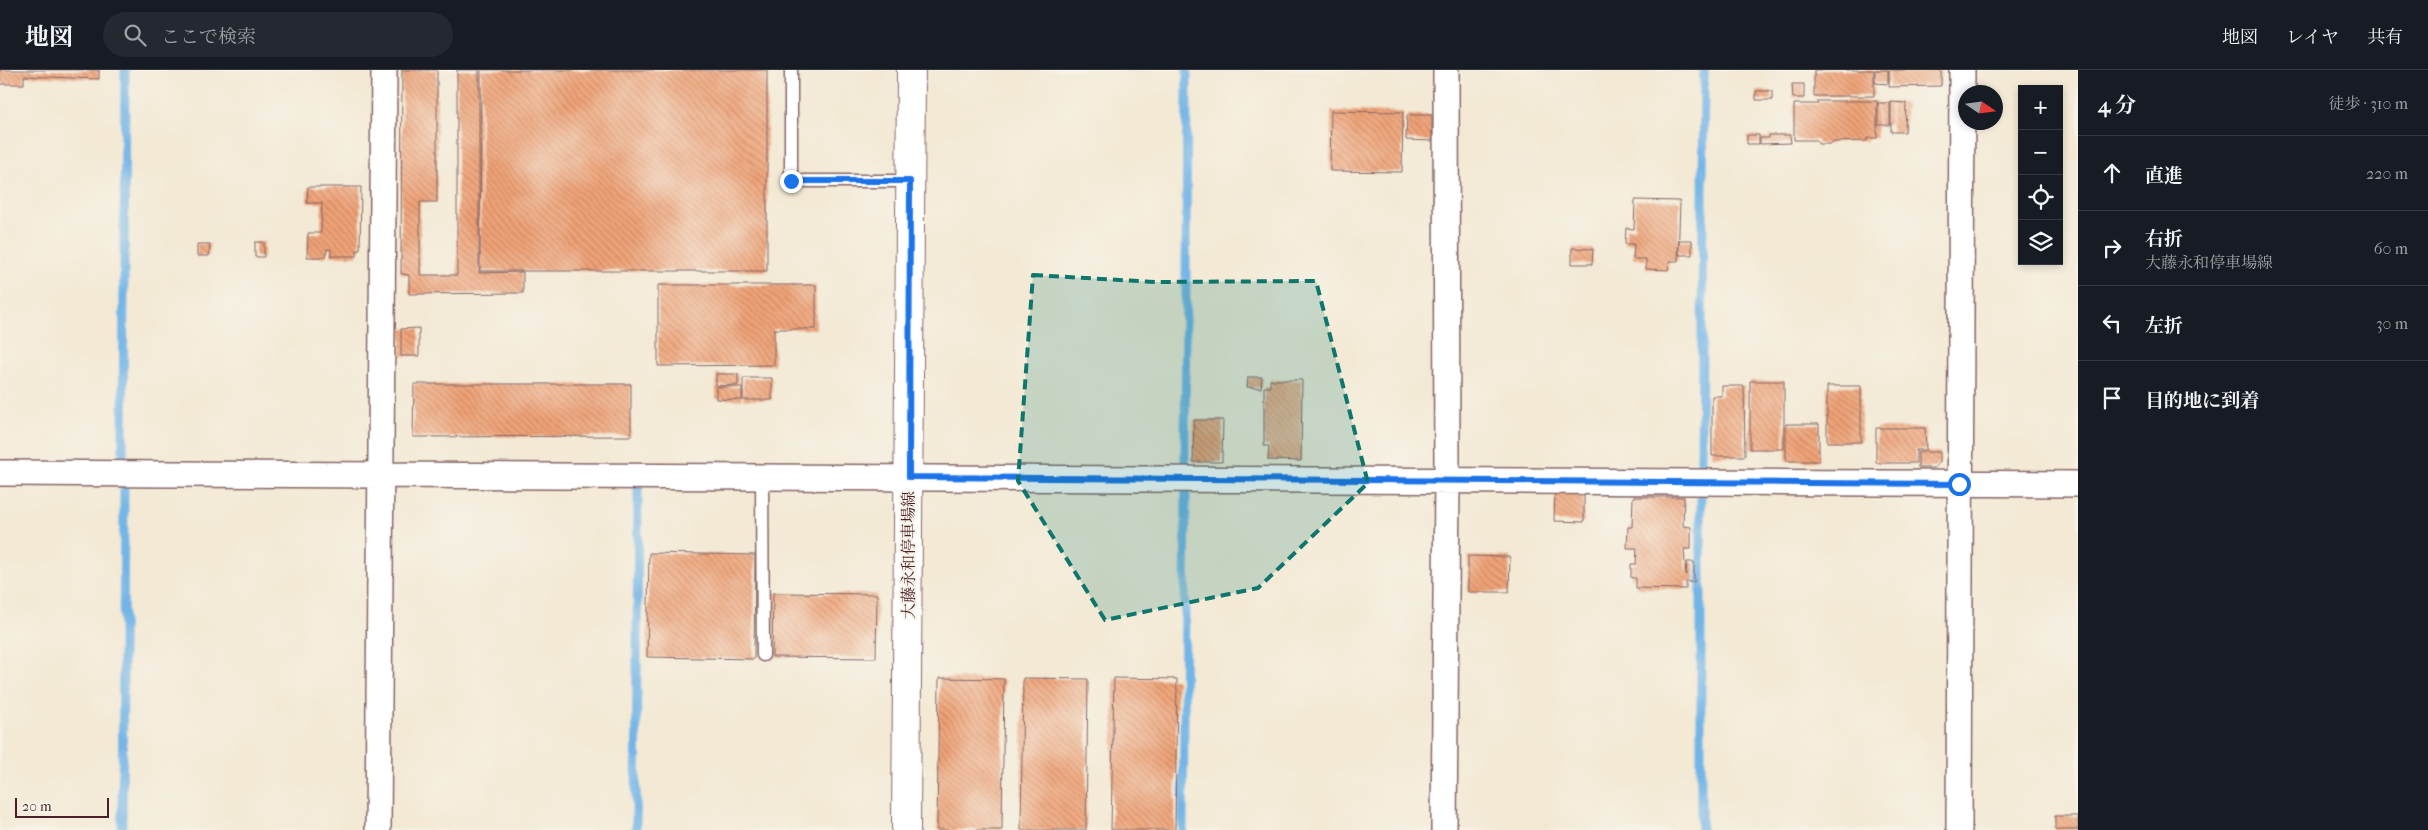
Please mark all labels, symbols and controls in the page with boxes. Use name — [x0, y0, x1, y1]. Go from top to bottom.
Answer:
search box — [103, 12, 453, 57]
icon: search — [121, 21, 149, 49]
text: 地図 — [25, 23, 73, 51]
text: ここで検索 — [161, 26, 256, 48]
text: 地図 — [2222, 27, 2258, 48]
text: レイヤ — [2286, 27, 2339, 48]
text: 共有 — [2367, 27, 2403, 48]
north arrow — [1958, 85, 2003, 130]
map controls — [2018, 85, 2063, 265]
button: + — [2018, 85, 2063, 130]
text: 4 分 — [2098, 93, 2136, 117]
text: 徒歩 · 310 m — [2328, 94, 2408, 113]
button: − — [2018, 130, 2063, 175]
icon: ahead — [2098, 159, 2126, 187]
text: 220 m — [2366, 164, 2408, 183]
text: 直進 — [2145, 165, 2183, 187]
route end — [780, 170, 803, 193]
button: locate — [2018, 175, 2063, 220]
button: layers — [2018, 220, 2063, 265]
text: 右折 — [2145, 228, 2183, 250]
icon: right — [2098, 234, 2126, 262]
text: 60 m — [2374, 239, 2408, 258]
text: 大藤永和停車場線 — [2145, 253, 2273, 272]
icon: left — [2098, 309, 2126, 337]
text: 30 m — [2376, 314, 2408, 333]
text: 左折 — [2145, 315, 2183, 337]
icon: arrive — [2098, 384, 2126, 412]
text: 目的地に到着 — [2145, 390, 2259, 412]
route start — [1948, 473, 1971, 496]
street label: 大藤永和停車場線 — [899, 491, 918, 619]
scale bar — [15, 795, 109, 818]
text: 20 m — [22, 798, 52, 815]

